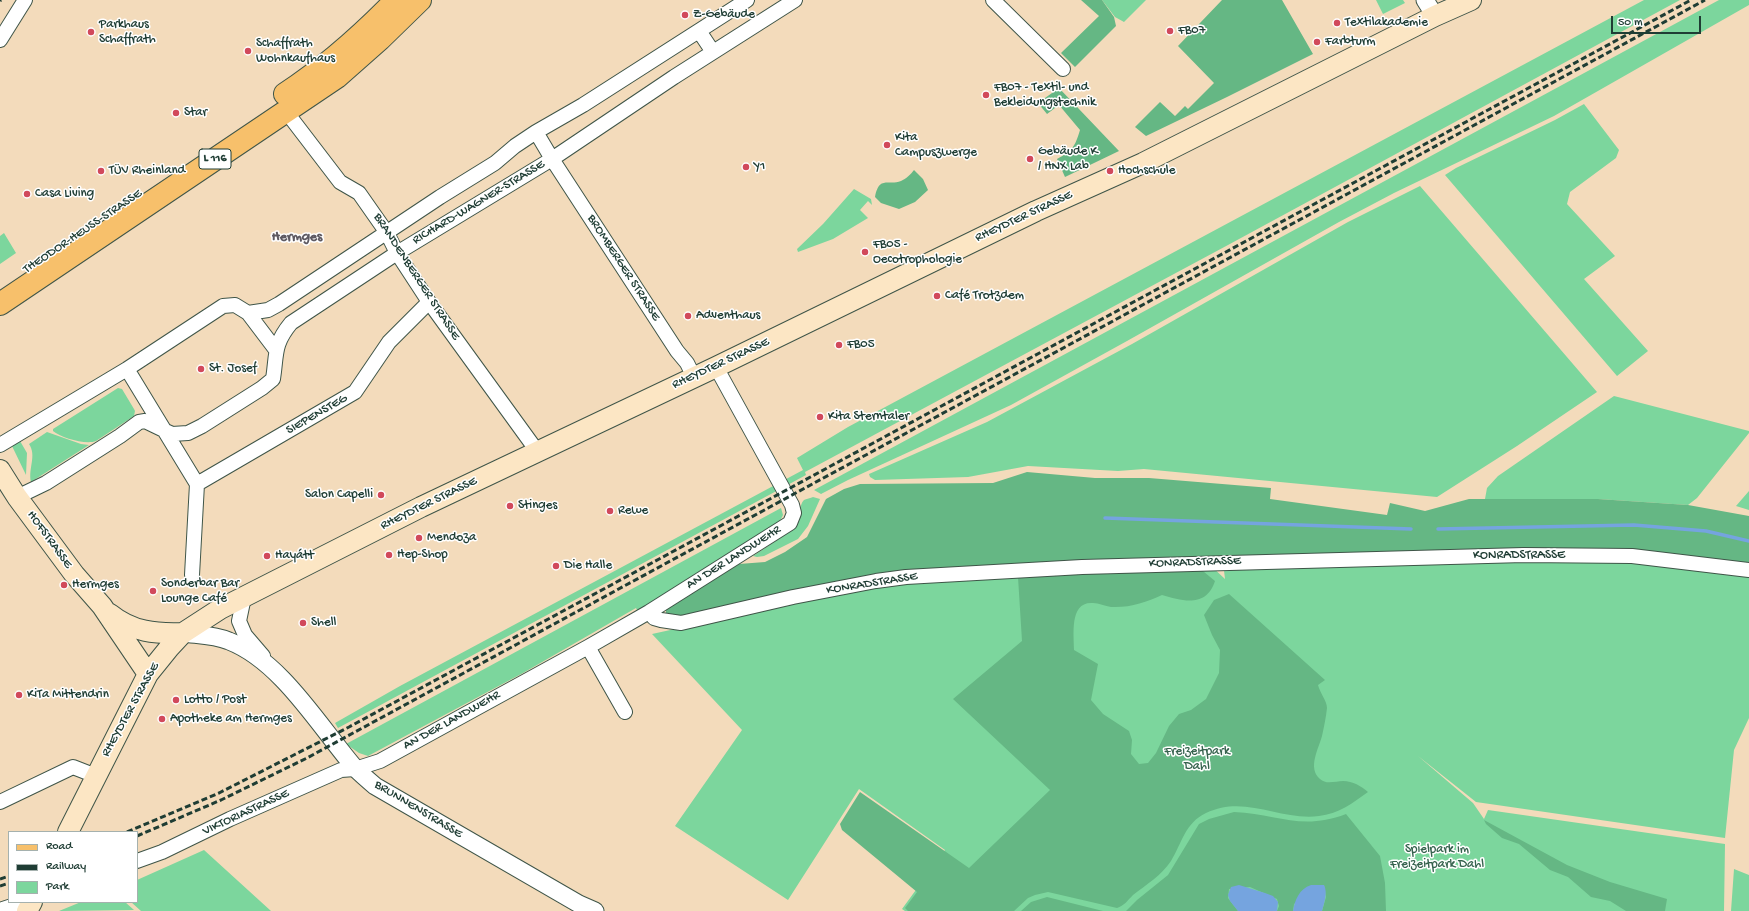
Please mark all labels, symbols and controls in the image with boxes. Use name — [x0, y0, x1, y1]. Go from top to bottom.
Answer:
place label: Z-Gebäude — [693, 7, 755, 23]
scale bar — [1613, 8, 1703, 34]
marker: Z-Gebäude — [680, 10, 690, 20]
place label: Textilakademie — [1345, 15, 1428, 31]
text: 50 m — [1618, 16, 1643, 30]
place label: Parkhaus Schaffrath — [99, 17, 156, 48]
marker: Textilakademie — [1332, 18, 1342, 28]
place label: FB07 — [1178, 23, 1205, 39]
marker: FB07 — [1165, 26, 1175, 36]
marker: Parkhaus Schaffrath — [86, 27, 96, 37]
place label: Farbturm — [1325, 34, 1376, 50]
place label: Schaffrath Wohnkaufhaus — [256, 36, 335, 67]
marker: Farbturm — [1312, 37, 1322, 47]
marker: Schaffrath Wohnkaufhaus — [243, 46, 253, 56]
place label: FB07 - Textil- und Bekleidungstechnik — [994, 80, 1096, 111]
marker: FB07 - Textil- und Bekleidungstechnik — [981, 90, 991, 100]
place label: Star — [184, 105, 207, 121]
marker: Star — [171, 108, 181, 118]
place label: Kita Campuszwerge — [895, 130, 977, 161]
marker: Kita Campuszwerge — [882, 140, 892, 150]
place label: Gebäude K / HNX Lab — [1038, 144, 1098, 175]
road number: L 116 — [199, 149, 231, 169]
marker: Gebäude K / HNX Lab — [1025, 154, 1035, 164]
street label: RICHARD-WAGNER-STRASSE — [410, 157, 548, 249]
place label: Y1 — [754, 159, 765, 175]
marker: Y1 — [741, 162, 751, 172]
place label: TÜV Rheinland — [109, 163, 185, 179]
place label: Hochschule — [1118, 163, 1175, 179]
marker: TÜV Rheinland — [96, 166, 106, 176]
marker: Hochschule — [1105, 166, 1115, 176]
street label: THEODOR-HEUSS-STRASSE — [20, 186, 146, 278]
place label: Casa Living — [35, 186, 94, 202]
street label: RHEYDTER STRASSE — [973, 188, 1075, 246]
marker: Casa Living — [22, 189, 32, 199]
street label: BRANDENBERGER STRASSE — [369, 211, 463, 343]
street label: BROMBERGER STRASSE — [583, 212, 663, 324]
district label: Hermges — [272, 230, 322, 246]
place label: FB05 - Oecotrophologie — [873, 237, 962, 268]
marker: FB05 - Oecotrophologie — [860, 247, 870, 257]
place label: Café Trotzdem — [945, 288, 1024, 304]
marker: Café Trotzdem — [932, 291, 942, 301]
place label: Adventhaus — [696, 308, 760, 324]
marker: Adventhaus — [683, 311, 693, 321]
street label: RHEYDTER STRASSE — [670, 335, 772, 393]
place label: FB05 — [847, 337, 875, 353]
marker: FB05 — [834, 340, 844, 350]
place label: St. Josef — [209, 361, 257, 377]
marker: St. Josef — [196, 364, 206, 374]
street label: SIEPENSTEG — [284, 391, 350, 439]
place label: Kita Sterntaler — [828, 409, 909, 425]
marker: Kita Sterntaler — [815, 412, 825, 422]
street label: RHEYDTER STRASSE — [378, 474, 480, 534]
place label: Salon Capelli — [305, 487, 373, 503]
marker: Salon Capelli — [376, 490, 386, 500]
place label: Stinges — [518, 498, 557, 514]
marker: Stinges — [505, 501, 515, 511]
place label: Rewe — [618, 503, 648, 519]
marker: Rewe — [605, 506, 615, 516]
street label: HOFSTRASSE — [23, 508, 75, 572]
street label: AN DER LANDWEHR — [684, 523, 784, 593]
place label: Mendoza — [427, 530, 476, 546]
marker: Mendoza — [414, 533, 424, 543]
place label: Hep-Shop — [397, 547, 448, 563]
place label: Hayátt — [275, 548, 314, 564]
street label: KONRADSTRASSE — [1473, 548, 1565, 564]
marker: Hep-Shop — [384, 550, 394, 560]
marker: Hayátt — [262, 551, 272, 561]
street label: KONRADSTRASSE — [1149, 554, 1241, 572]
place label: Die Halle — [564, 558, 612, 574]
marker: Die Halle — [551, 561, 561, 571]
street label: KONRADSTRASSE — [825, 569, 919, 599]
place label: Sonderbar Bar Lounge Café — [161, 576, 239, 607]
place label: Hermges — [72, 577, 119, 593]
marker: Hermges — [59, 580, 69, 590]
marker: Sonderbar Bar Lounge Café — [148, 586, 158, 596]
place label: Shell — [311, 615, 336, 631]
marker: Shell — [298, 618, 308, 628]
street label: RHEYDTER STRASSE — [99, 660, 163, 760]
place label: KiTa Mittendrin — [27, 687, 109, 703]
street label: AN DER LANDWEHR — [401, 688, 503, 754]
marker: KiTa Mittendrin — [14, 690, 24, 700]
place label: Lotto / Post — [184, 692, 246, 708]
marker: Lotto / Post — [171, 695, 181, 705]
place label: Apotheke am Hermges — [170, 711, 292, 727]
marker: Apotheke am Hermges — [157, 714, 167, 724]
park label: Freizeitpark Dahl — [1164, 744, 1230, 775]
street label: BRUNNENSTRASSE — [371, 778, 465, 842]
street label: VIKTORIASTRASSE — [200, 786, 292, 840]
legend — [8, 831, 138, 903]
text: Road — [46, 840, 72, 854]
park label: Spielpark im Freizeitpark Dahl — [1390, 842, 1484, 873]
text: Railway — [46, 860, 86, 874]
text: Park — [46, 880, 69, 894]

